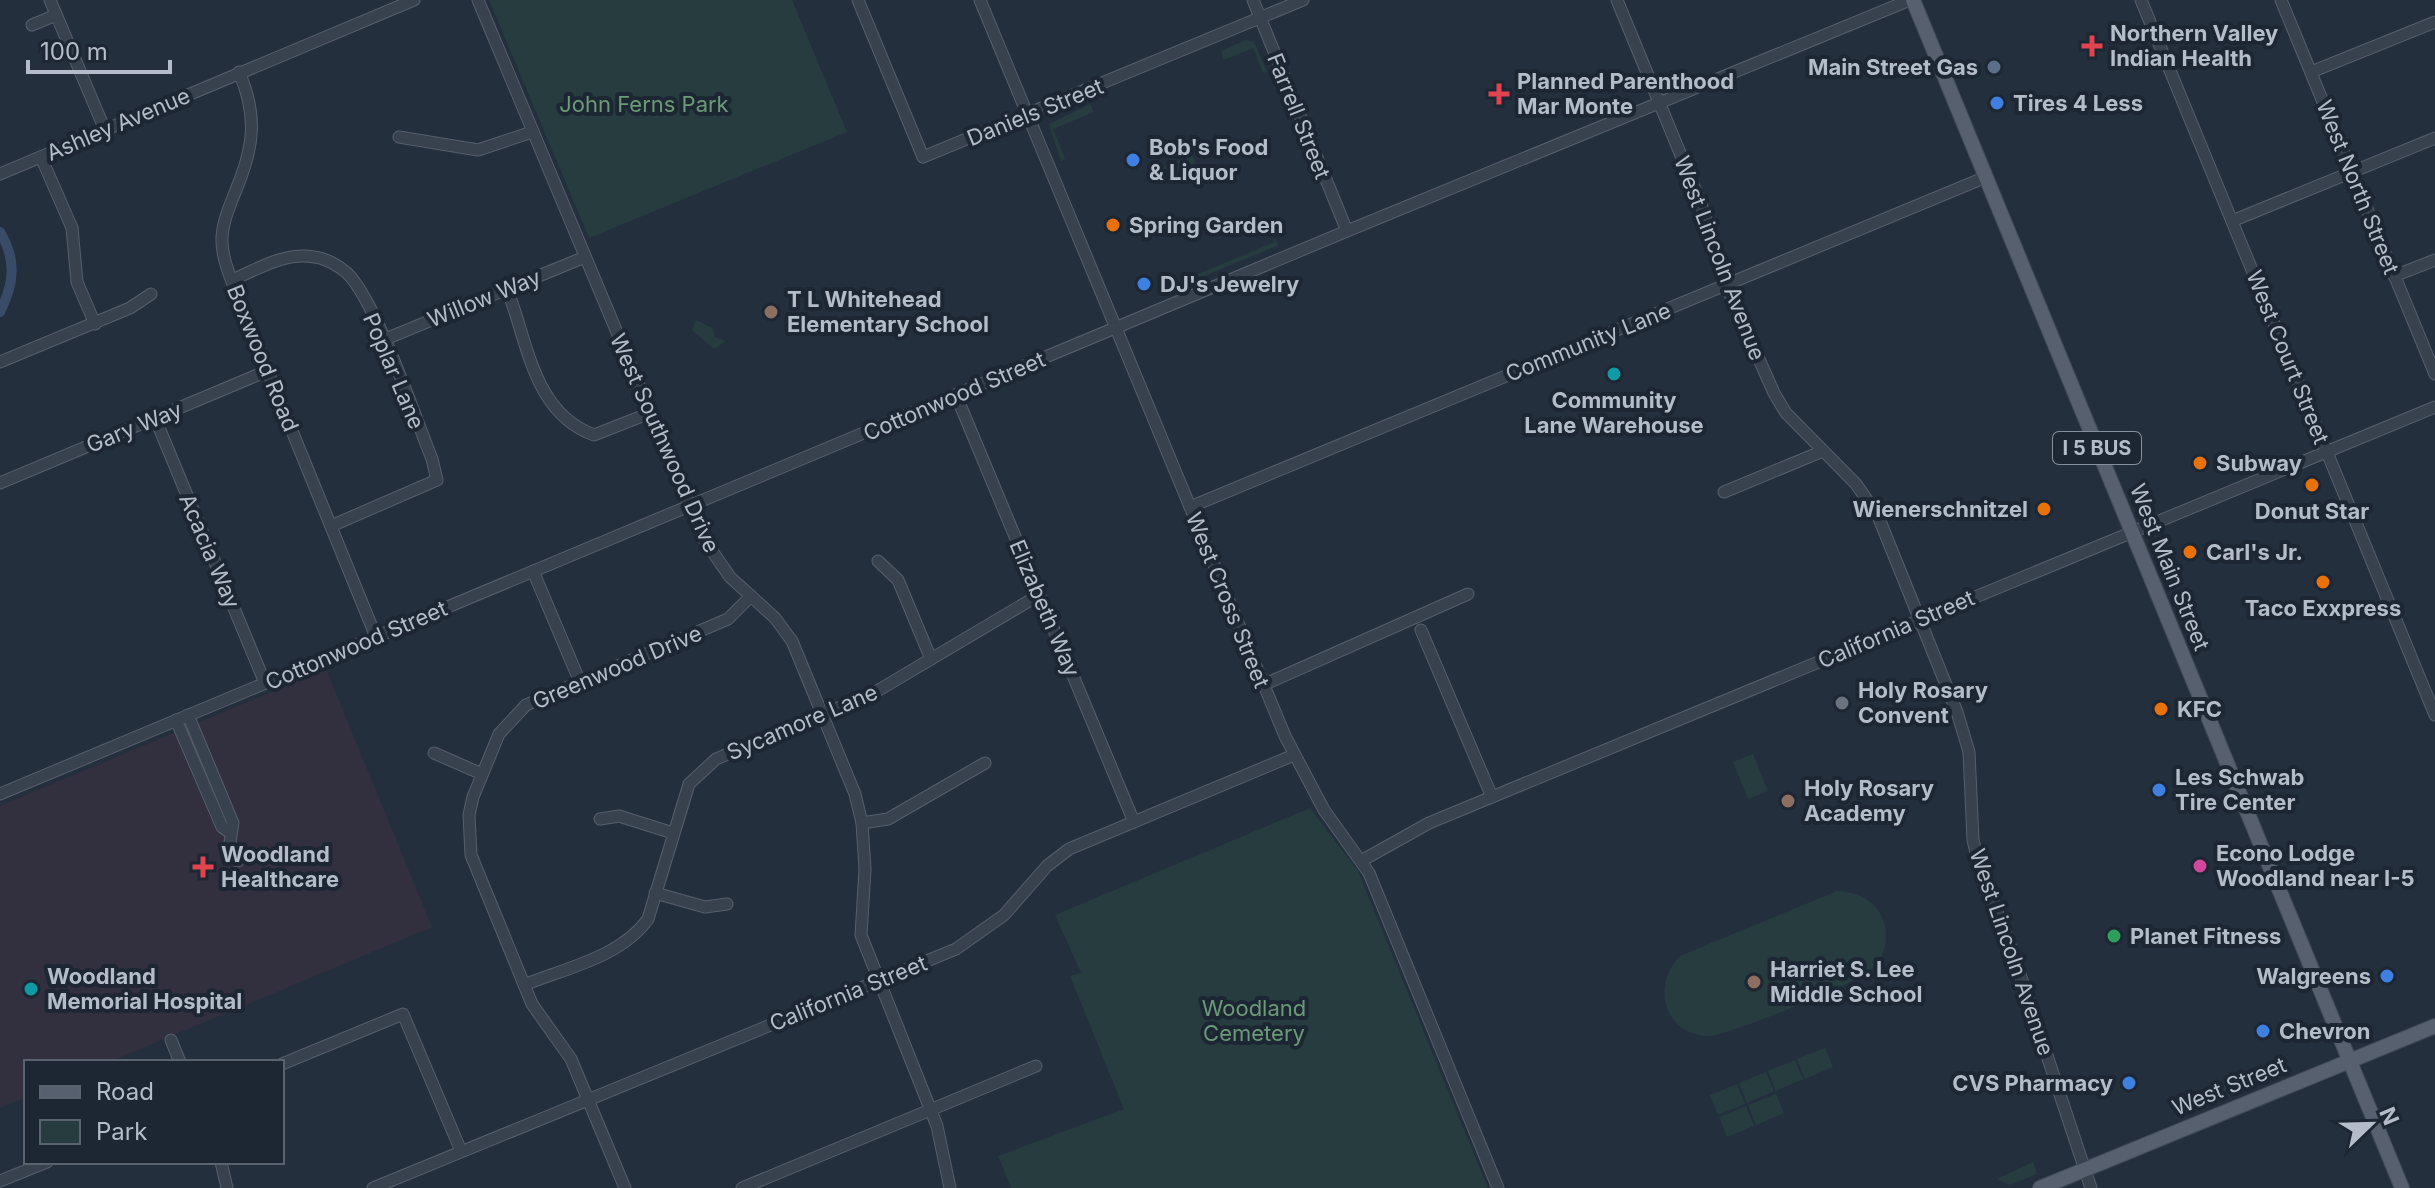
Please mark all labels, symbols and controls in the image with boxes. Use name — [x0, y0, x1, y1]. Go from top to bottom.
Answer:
place label: Northern Valley Indian Health — [2110, 20, 2278, 71]
scale bar — [28, 24, 170, 74]
marker: Northern Valley Indian Health — [2081, 35, 2103, 57]
text: 100 m — [40, 37, 108, 66]
street label: Farrell Street — [1262, 49, 1336, 183]
place label: Main Street Gas — [1808, 54, 1978, 80]
marker: Main Street Gas — [1985, 58, 2003, 76]
place label: Planned Parenthood Mar Monte — [1517, 68, 1734, 119]
street label: Daniels Street — [963, 73, 1107, 151]
street label: Ashley Avenue — [42, 82, 194, 166]
marker: Planned Parenthood Mar Monte — [1488, 83, 1510, 105]
place label: Tires 4 Less — [2013, 90, 2143, 116]
park label: John Ferns Park — [559, 91, 729, 117]
marker: Tires 4 Less — [1988, 94, 2006, 112]
street label: West North Street — [2311, 96, 2405, 278]
place label: Bob's Food & Liquor — [1149, 134, 1268, 185]
marker: Bob's Food & Liquor — [1124, 151, 1142, 169]
street label: West Lincoln Avenue — [1669, 152, 1771, 364]
place label: Spring Garden — [1129, 212, 1284, 238]
marker: Spring Garden — [1104, 216, 1122, 234]
street label: Willow Way — [424, 264, 544, 332]
street label: West Court Street — [2241, 266, 2335, 448]
place label: DJ's Jewelry — [1160, 271, 1299, 297]
marker: DJ's Jewelry — [1135, 275, 1153, 293]
street label: Boxwood Road — [222, 281, 304, 435]
place label: T L Whitehead Elementary School — [787, 286, 989, 337]
street label: Community Lane — [1502, 297, 1674, 387]
marker: T L Whitehead Elementary School — [762, 303, 780, 321]
street label: Poplar Lane — [358, 309, 430, 433]
street label: West Southwood Drive — [605, 329, 725, 557]
street label: Cottonwood Street — [859, 346, 1049, 446]
marker: Community Lane Warehouse — [1605, 365, 1623, 383]
place label: Community Lane Warehouse — [1524, 387, 1704, 438]
street label: Gary Way — [82, 396, 186, 458]
road number: I 5 BUS — [2053, 432, 2141, 464]
place label: Subway — [2216, 450, 2302, 476]
marker: Subway — [2191, 454, 2209, 472]
marker: Donut Star — [2303, 476, 2321, 494]
street label: West Main Street — [2125, 480, 2215, 654]
street label: Acacia Way — [174, 490, 246, 612]
place label: Wienerschnitzel — [1852, 496, 2028, 522]
place label: Donut Star — [2255, 498, 2369, 524]
marker: Wienerschnitzel — [2035, 500, 2053, 518]
street label: West Cross Street — [1181, 508, 1275, 692]
street label: Elizabeth Way — [1005, 536, 1085, 680]
place label: Carl's Jr. — [2206, 539, 2303, 565]
marker: Carl's Jr. — [2181, 543, 2199, 561]
marker: Taco Exxpress — [2314, 573, 2332, 591]
street label: California Street — [1814, 584, 1978, 674]
street label: Cottonwood Street — [261, 595, 451, 695]
place label: Taco Exxpress — [2245, 595, 2401, 621]
street label: Greenwood Drive — [529, 620, 705, 714]
place label: Holy Rosary Convent — [1858, 677, 1988, 728]
street label: Sycamore Lane — [723, 679, 881, 765]
marker: Holy Rosary Convent — [1833, 694, 1851, 712]
place label: KFC — [2177, 696, 2222, 722]
marker: KFC — [2152, 700, 2170, 718]
place label: Les Schwab Tire Center — [2175, 764, 2304, 815]
place label: Holy Rosary Academy — [1804, 775, 1934, 826]
marker: Les Schwab Tire Center — [2150, 781, 2168, 799]
marker: Holy Rosary Academy — [1779, 792, 1797, 810]
place label: Econo Lodge Woodland near I-5 — [2216, 840, 2415, 891]
place label: Woodland Healthcare — [221, 841, 339, 892]
street label: West Lincoln Avenue — [1964, 845, 2060, 1059]
marker: Woodland Healthcare — [192, 856, 214, 878]
marker: Econo Lodge Woodland near I-5 — [2191, 857, 2209, 875]
place label: Planet Fitness — [2130, 923, 2281, 949]
marker: Planet Fitness — [2105, 927, 2123, 945]
street label: California Street — [766, 950, 930, 1036]
place label: Harriet S. Lee Middle School — [1770, 956, 1922, 1007]
place label: Woodland Memorial Hospital — [47, 963, 242, 1014]
place label: Walgreens — [2256, 963, 2371, 989]
marker: Walgreens — [2378, 967, 2396, 985]
marker: Harriet S. Lee Middle School — [1745, 973, 1763, 991]
marker: Woodland Memorial Hospital — [22, 980, 40, 998]
park label: Woodland Cemetery — [1202, 995, 1306, 1046]
place label: Chevron — [2279, 1018, 2370, 1044]
marker: Chevron — [2254, 1022, 2272, 1040]
street label: West Street — [2168, 1051, 2290, 1121]
legend — [24, 1060, 284, 1164]
place label: CVS Pharmacy — [1952, 1070, 2113, 1096]
marker: CVS Pharmacy — [2120, 1074, 2138, 1092]
text: Road — [96, 1077, 154, 1106]
north arrow — [2331, 1084, 2411, 1164]
text: N — [2374, 1103, 2405, 1129]
text: Park — [96, 1117, 147, 1146]

